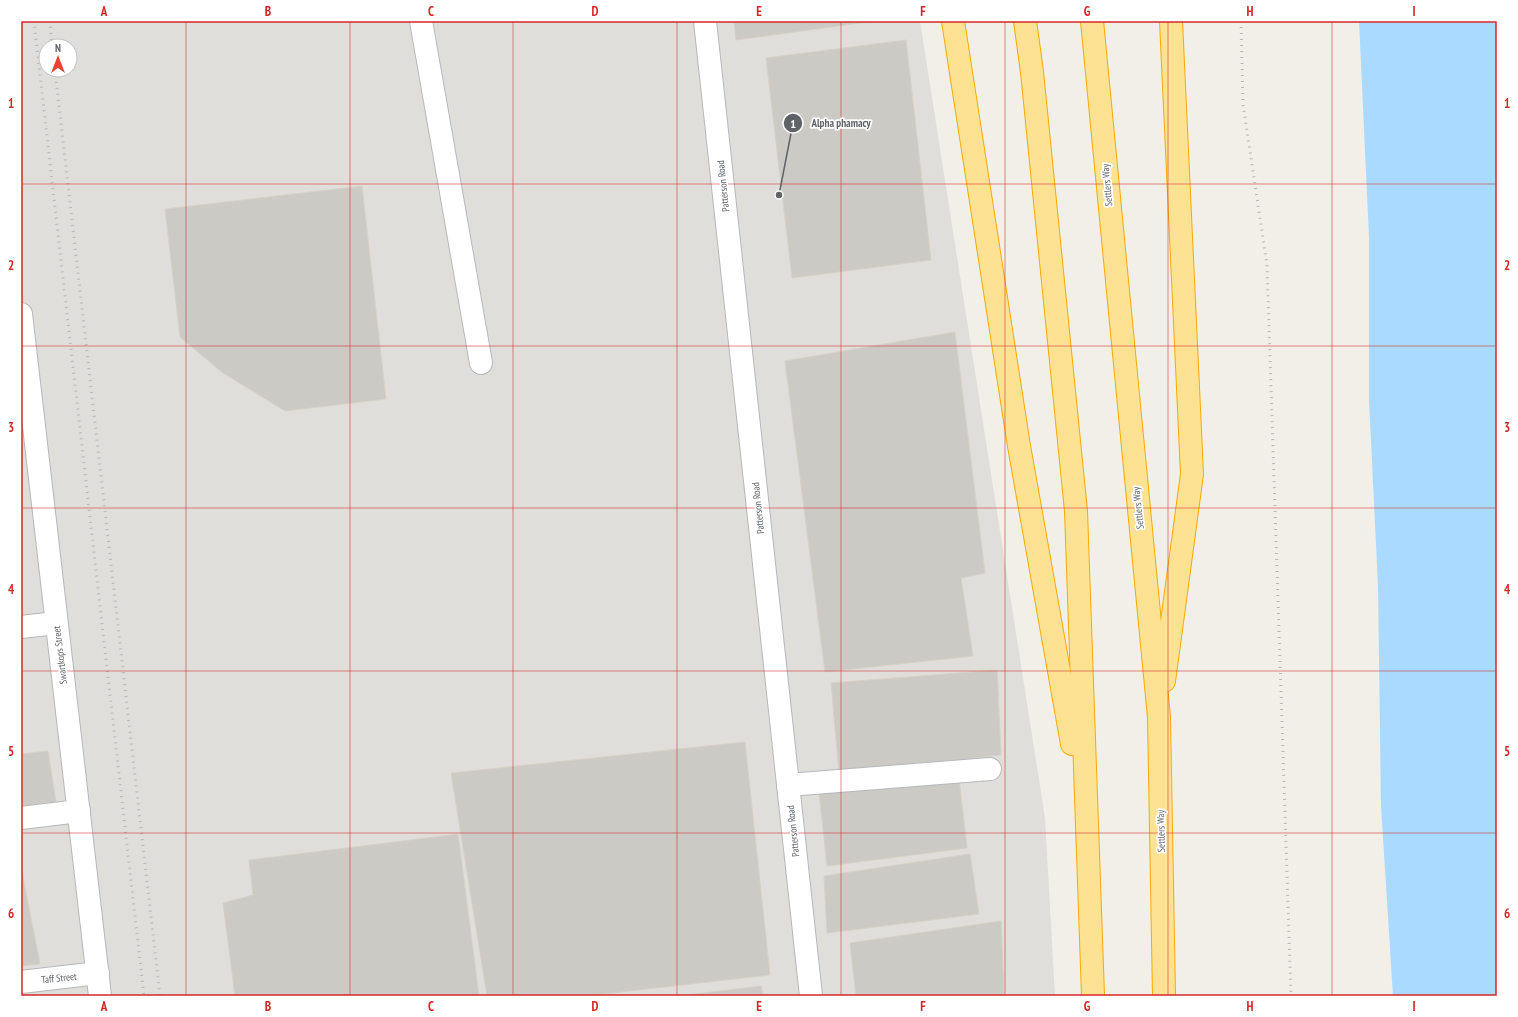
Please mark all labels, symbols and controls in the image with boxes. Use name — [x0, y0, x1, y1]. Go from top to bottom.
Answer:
text: A — [100, 3, 108, 20]
text: B — [265, 3, 271, 20]
text: C — [428, 3, 434, 20]
text: D — [592, 3, 599, 20]
text: E — [756, 3, 762, 20]
text: F — [920, 3, 926, 20]
text: G — [1084, 3, 1091, 20]
text: H — [1247, 3, 1254, 20]
text: I — [1412, 3, 1416, 20]
north arrow — [38, 38, 78, 78]
text: N — [55, 41, 61, 55]
text: 1 — [8, 95, 14, 112]
text: 1 — [1504, 95, 1510, 112]
callout: Alpha phamacy — [783, 112, 879, 135]
text: 1 — [790, 116, 796, 131]
text: Alpha phamacy — [810, 116, 871, 130]
street label: Patterson Road — [714, 160, 732, 212]
street label: Settlers Way — [1099, 163, 1115, 207]
text: 2 — [8, 257, 14, 274]
text: 2 — [1504, 257, 1510, 274]
text: 3 — [8, 419, 14, 436]
text: 3 — [1504, 419, 1510, 436]
street label: Patterson Road — [749, 482, 767, 534]
street label: Settlers Way — [1129, 486, 1147, 530]
text: 4 — [8, 581, 15, 598]
text: 4 — [1504, 581, 1511, 598]
street label: Swartkops Street — [50, 625, 70, 685]
text: 5 — [8, 743, 14, 760]
text: 5 — [1504, 743, 1510, 760]
street label: Patterson Road — [784, 805, 802, 857]
street label: Settlers Way — [1154, 809, 1168, 852]
text: 6 — [8, 905, 14, 922]
text: 6 — [1504, 905, 1510, 922]
street label: Taff Street — [41, 970, 78, 986]
text: A — [100, 998, 108, 1015]
text: B — [265, 998, 271, 1015]
text: C — [428, 998, 434, 1015]
text: D — [592, 998, 599, 1015]
text: E — [756, 998, 762, 1015]
text: F — [920, 998, 926, 1015]
text: G — [1084, 998, 1091, 1015]
text: H — [1247, 998, 1254, 1015]
text: I — [1412, 998, 1416, 1015]

